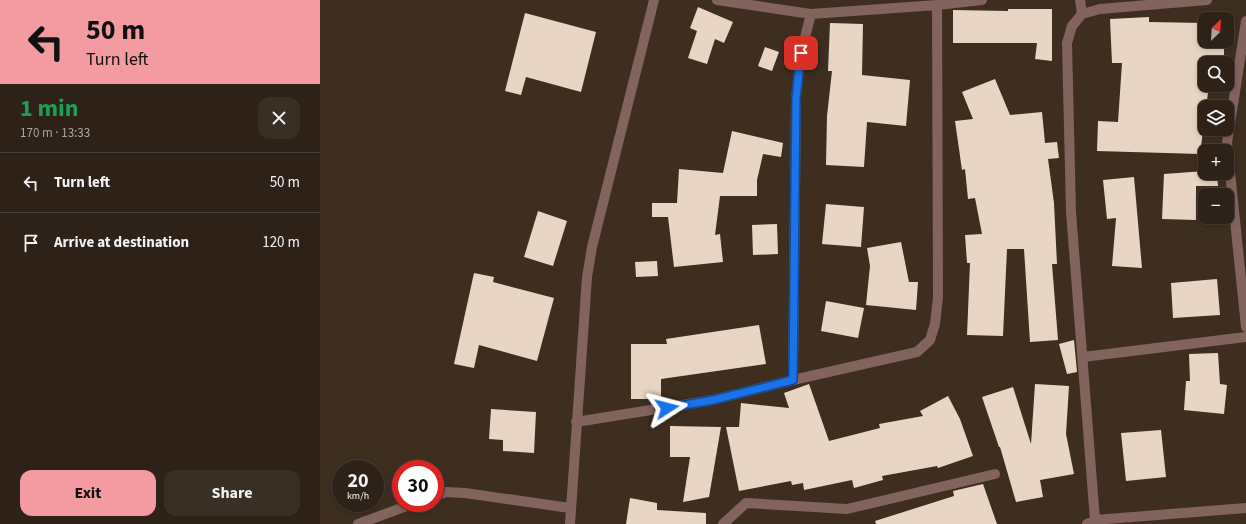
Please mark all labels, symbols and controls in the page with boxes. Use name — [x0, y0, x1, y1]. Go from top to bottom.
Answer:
text: 50 m — [86, 10, 145, 50]
north arrow — [1198, 12, 1234, 48]
map controls — [1198, 12, 1234, 224]
icon: left — [20, 16, 72, 68]
pin — [784, 36, 818, 70]
icon: arrive — [790, 42, 812, 64]
text: Turn left — [86, 47, 148, 72]
button: search — [1198, 56, 1234, 92]
text: 1 min — [20, 91, 78, 126]
button: close — [258, 97, 300, 139]
button: layers — [1198, 100, 1234, 136]
text: 170 m · 13:33 — [20, 124, 90, 142]
button: + — [1198, 144, 1234, 180]
icon: left — [20, 172, 42, 194]
text: Turn left — [54, 172, 110, 193]
text: 50 m — [270, 172, 300, 193]
button: − — [1198, 188, 1234, 224]
icon: arrive — [20, 232, 42, 254]
text: Arrive at destination — [54, 232, 189, 253]
text: 120 m — [262, 232, 300, 253]
position arrow — [646, 387, 688, 429]
speed limit sign: 30 — [392, 460, 444, 512]
text: 20 — [347, 467, 369, 495]
button: Exit — [20, 470, 156, 516]
button: Share — [164, 470, 300, 516]
text: km/h — [347, 489, 369, 503]

